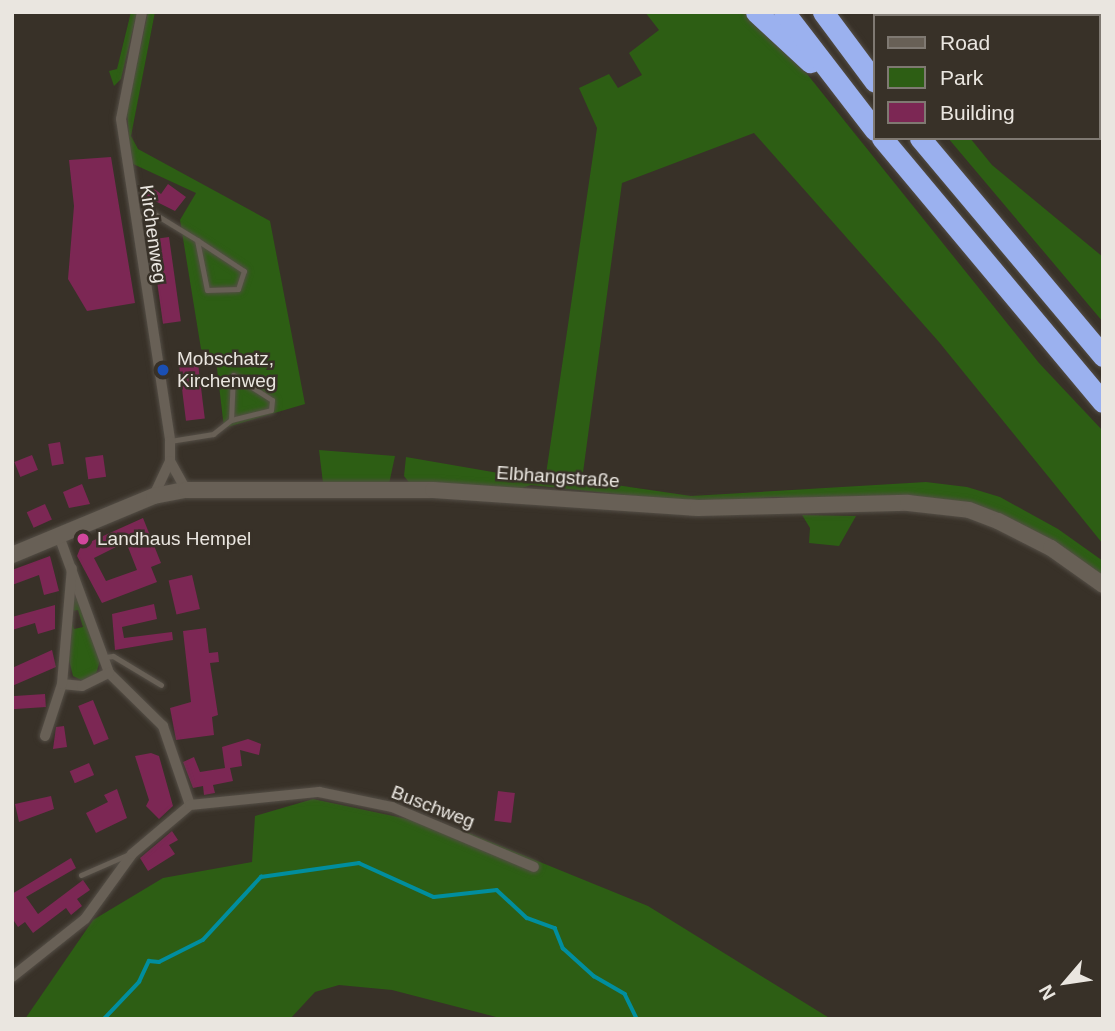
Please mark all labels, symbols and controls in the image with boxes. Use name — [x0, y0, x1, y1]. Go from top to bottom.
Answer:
legend — [874, 14, 1101, 140]
text: Road — [940, 31, 990, 54]
text: Park — [940, 66, 983, 89]
text: Building — [940, 101, 1015, 124]
street label: Kirchenweg — [135, 183, 171, 285]
place label: Mobschatz, Kirchenweg — [177, 348, 276, 392]
marker: Mobschatz, Kirchenweg — [155, 362, 171, 378]
street label: Elbhangstraße — [496, 461, 620, 493]
place label: Landhaus Hempel — [97, 528, 251, 550]
marker: Landhaus Hempel — [75, 531, 91, 547]
street label: Buschweg — [388, 781, 478, 833]
north arrow — [1031, 947, 1101, 1017]
text: N — [1035, 981, 1060, 1004]

